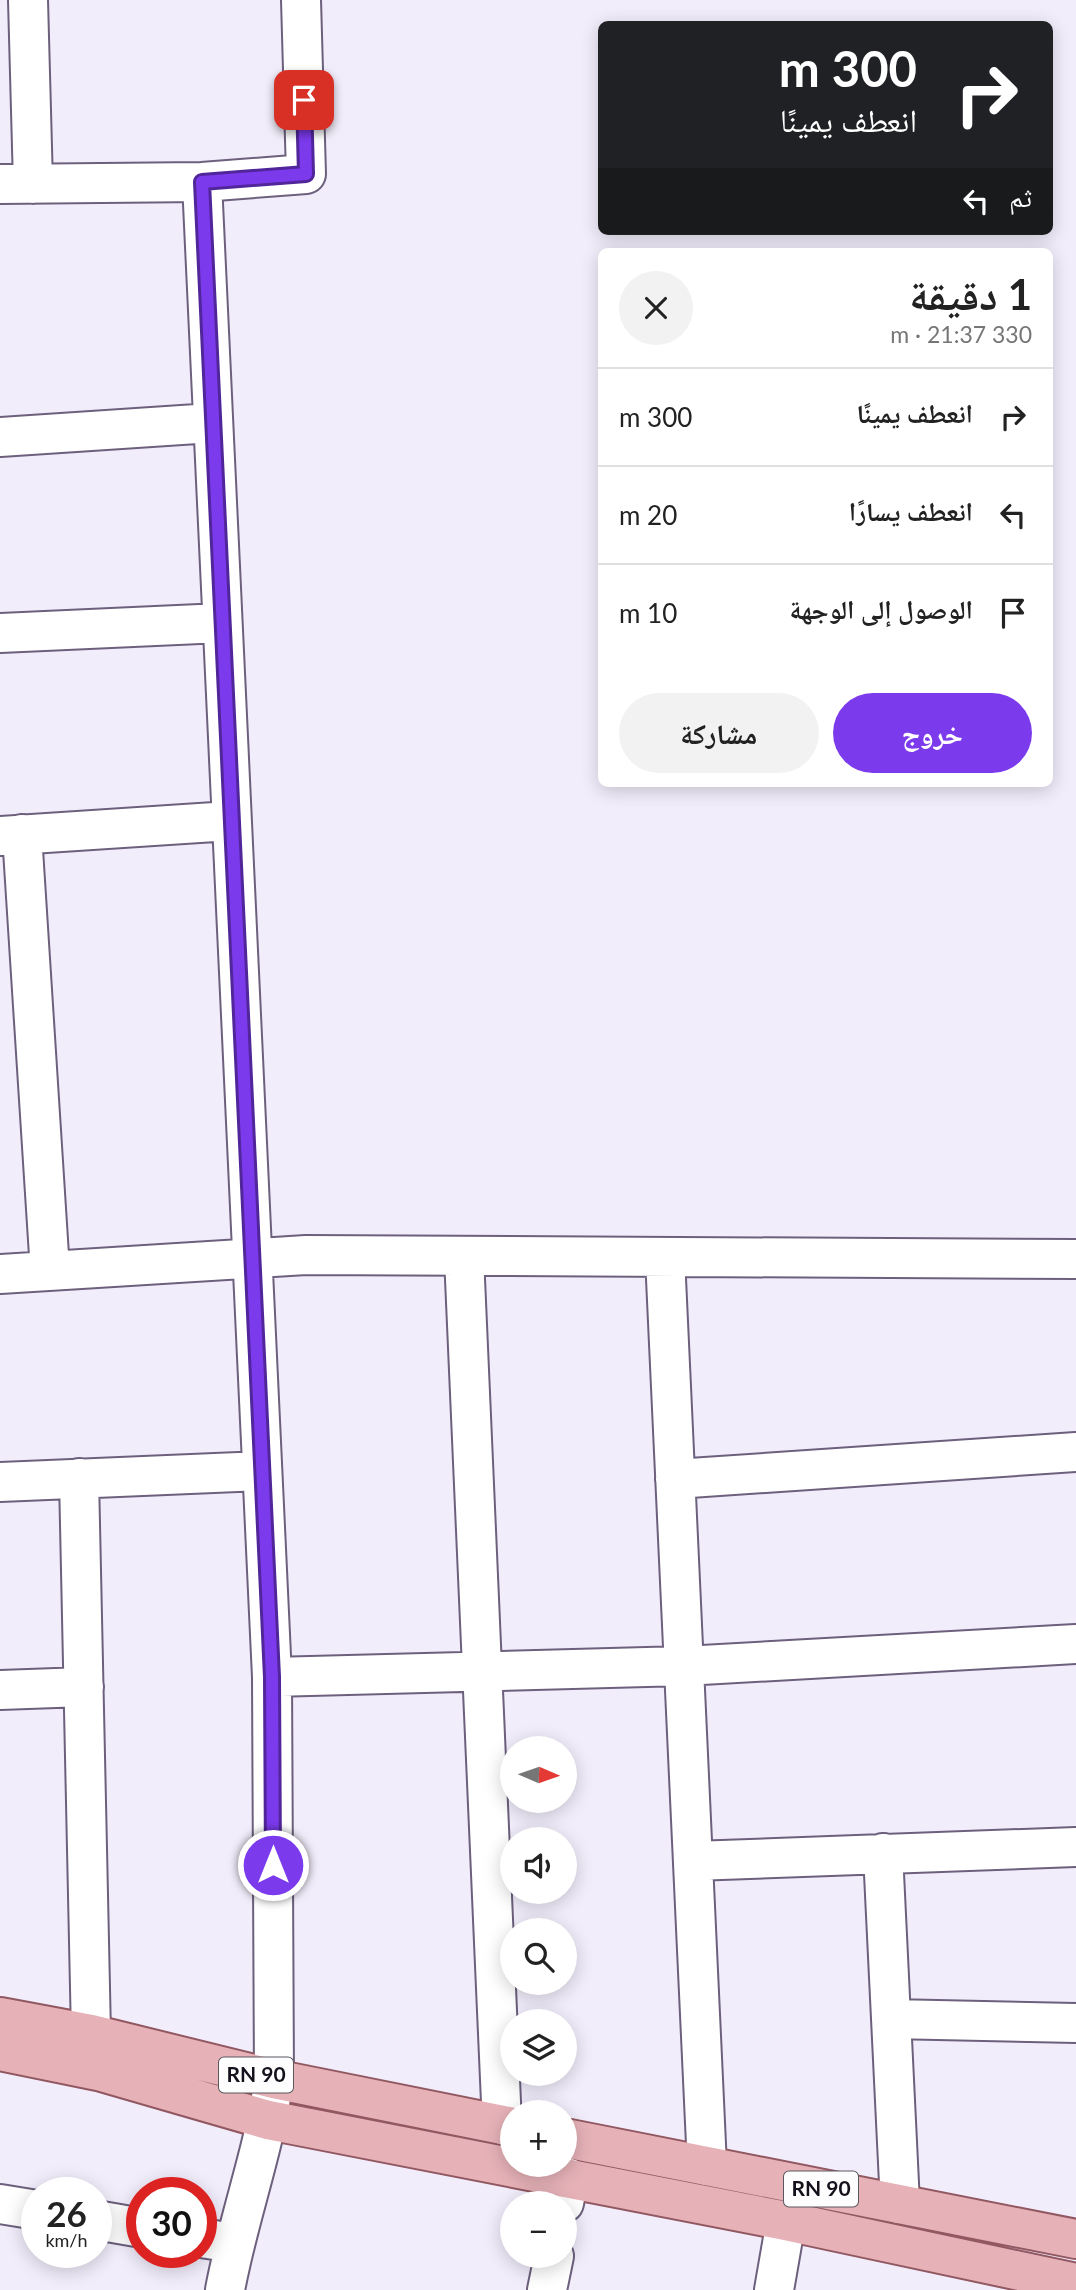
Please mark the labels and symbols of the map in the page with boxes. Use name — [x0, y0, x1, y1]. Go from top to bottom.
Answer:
pin — [274, 70, 334, 130]
north arrow — [500, 1736, 578, 1813]
position arrow — [236, 1828, 310, 1902]
road number: RN 90 — [219, 2058, 293, 2092]
road number: RN 90 — [784, 2172, 858, 2206]
speed limit sign: 30 — [126, 2177, 217, 2268]

